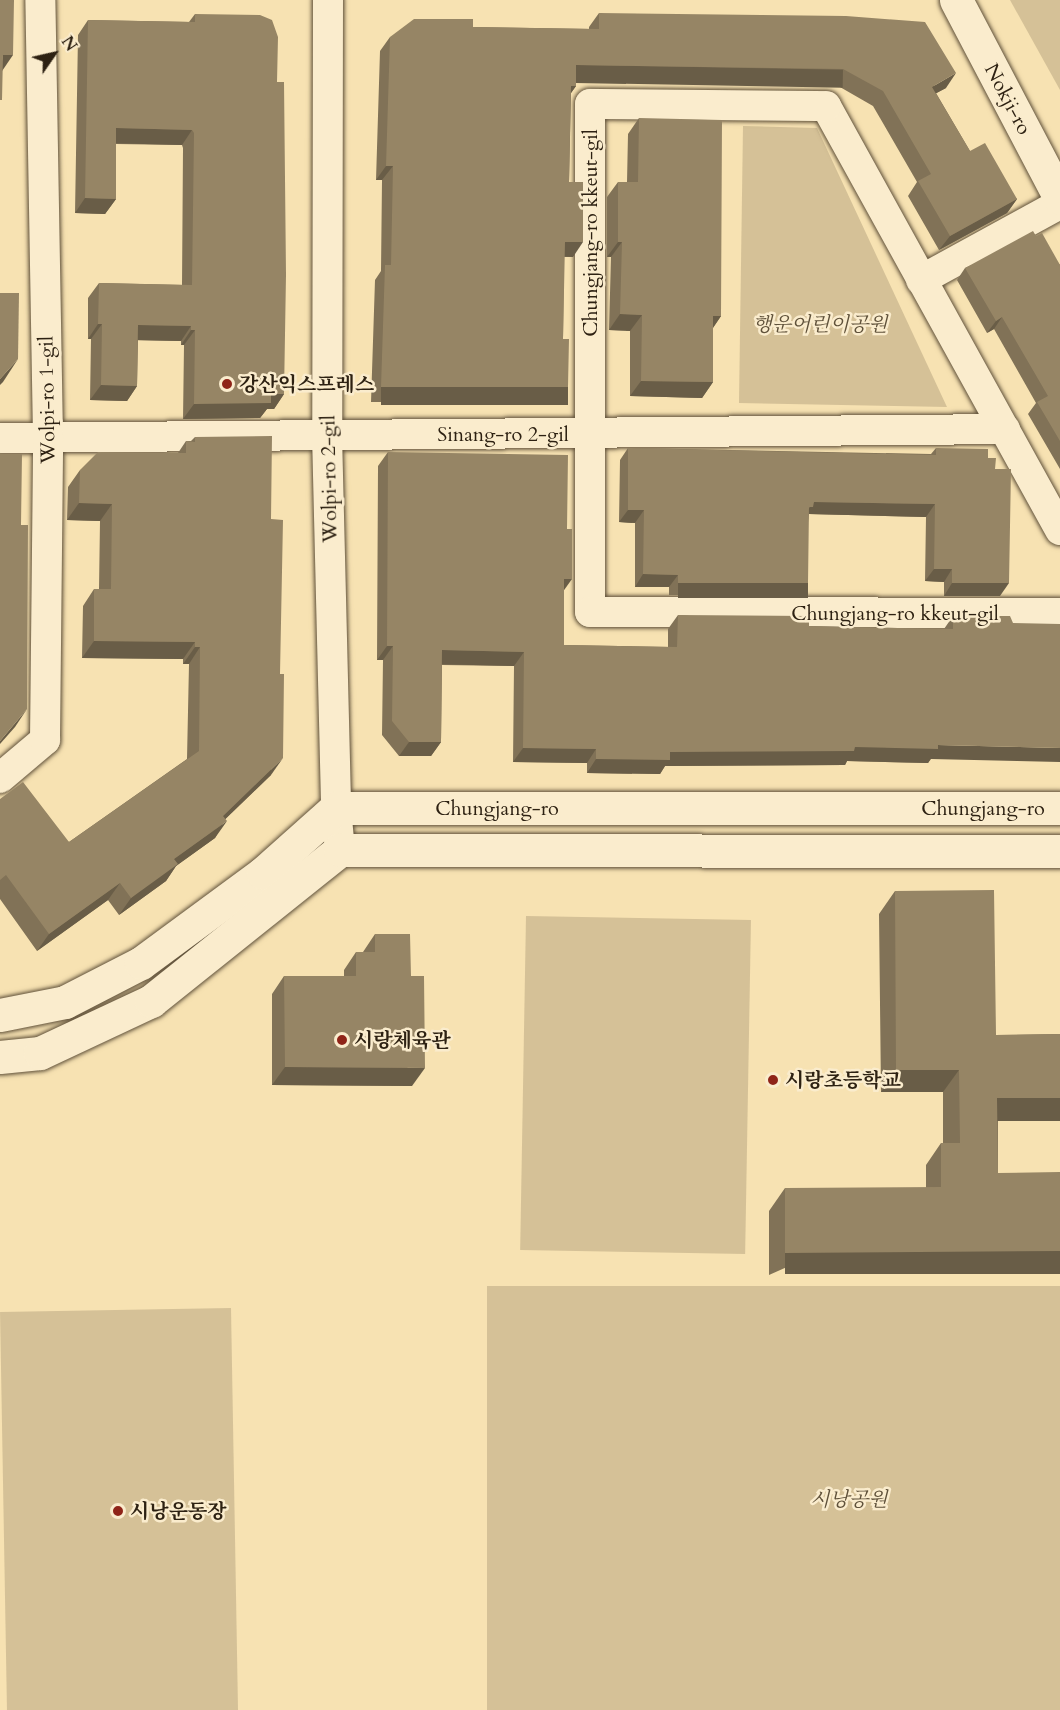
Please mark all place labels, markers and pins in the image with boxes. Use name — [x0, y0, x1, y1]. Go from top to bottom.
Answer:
place label: 강산익스프레스 — [239, 372, 374, 396]
marker: 강산익스프레스 — [220, 377, 234, 391]
place label: 시랑체육관 — [354, 1028, 451, 1052]
marker: 시랑체육관 — [335, 1033, 349, 1047]
place label: 시랑초등학교 — [785, 1068, 901, 1092]
marker: 시랑초등학교 — [766, 1073, 780, 1087]
place label: 시낭운동장 — [130, 1499, 227, 1523]
marker: 시낭운동장 — [111, 1504, 125, 1518]

